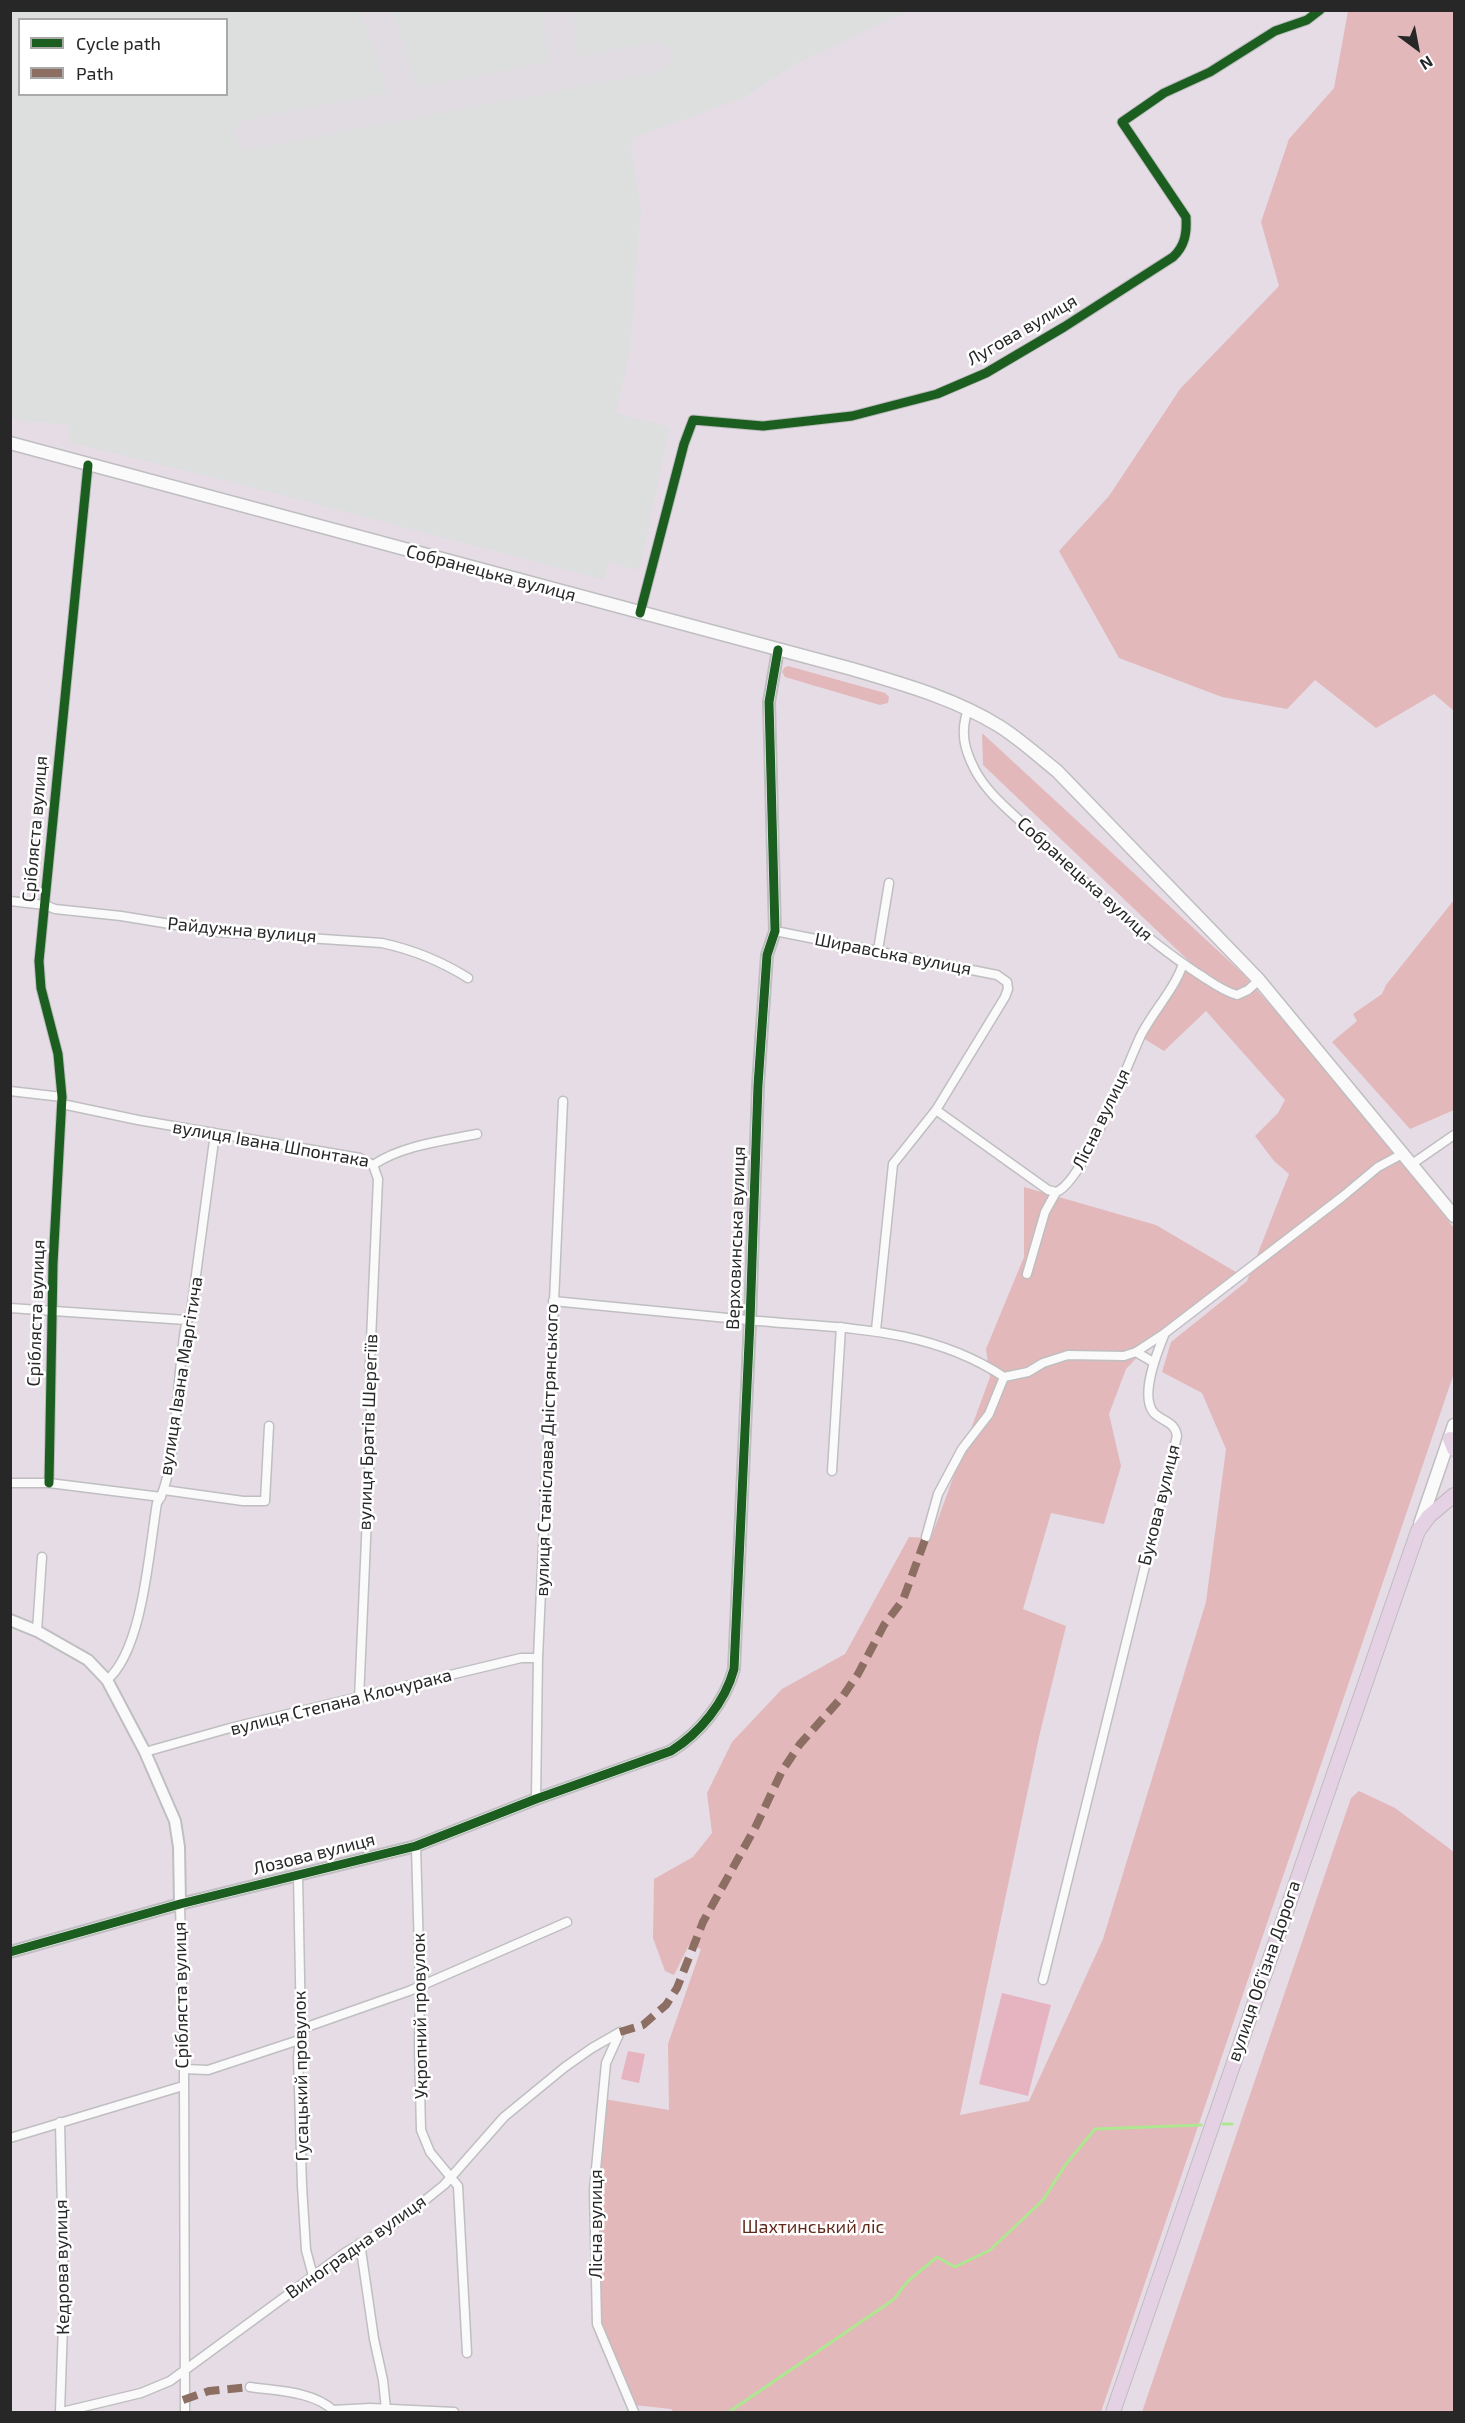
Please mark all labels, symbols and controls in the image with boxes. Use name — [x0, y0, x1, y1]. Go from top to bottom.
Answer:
legend — [18, 18, 228, 96]
north arrow — [1387, 18, 1447, 78]
text: Cycle path — [76, 32, 161, 54]
text: N — [1417, 53, 1437, 75]
text: Path — [76, 62, 114, 84]
street label: Лугова вулиця — [963, 290, 1081, 370]
street label: Собранецька вулиця — [404, 540, 578, 606]
street label: Срібляста вулиця — [18, 755, 52, 903]
street label: Собранецька вулиця — [1013, 812, 1157, 946]
street label: Райдужна вулиця — [166, 913, 318, 947]
street label: Ширавська вулиця — [813, 928, 973, 980]
street label: Лісна вулиця — [1067, 1065, 1135, 1173]
street label: вулиця Івана Шпонтака — [171, 1116, 371, 1172]
street label: Верховинська вулиця — [722, 1146, 750, 1330]
street label: Срібляста вулиця — [23, 1239, 49, 1387]
street label: вулиця Івана Маргітича — [155, 1275, 207, 1477]
street label: вулиця Станіслава Дністрянського — [531, 1303, 563, 1597]
street label: вулиця Братів Шерегіїв — [354, 1333, 382, 1531]
street label: Букова вулиця — [1134, 1442, 1184, 1568]
street label: вулиця Степана Клочурака — [228, 1664, 454, 1740]
street label: Лозова вулиця — [251, 1828, 377, 1880]
street label: вулиця Обʼїзна Дорога — [1223, 1878, 1305, 2064]
street label: Срібляста вулиця — [169, 1921, 193, 2069]
street label: Укропний провулок — [408, 1933, 432, 2099]
street label: Гусацький провулок — [289, 1990, 313, 2162]
street label: Лісна вулиця — [585, 2169, 607, 2279]
street label: Виноградна вулиця — [282, 2190, 430, 2304]
street label: Кедрова вулиця — [50, 2199, 74, 2335]
park label: Шахтинський ліс — [742, 2216, 884, 2238]

